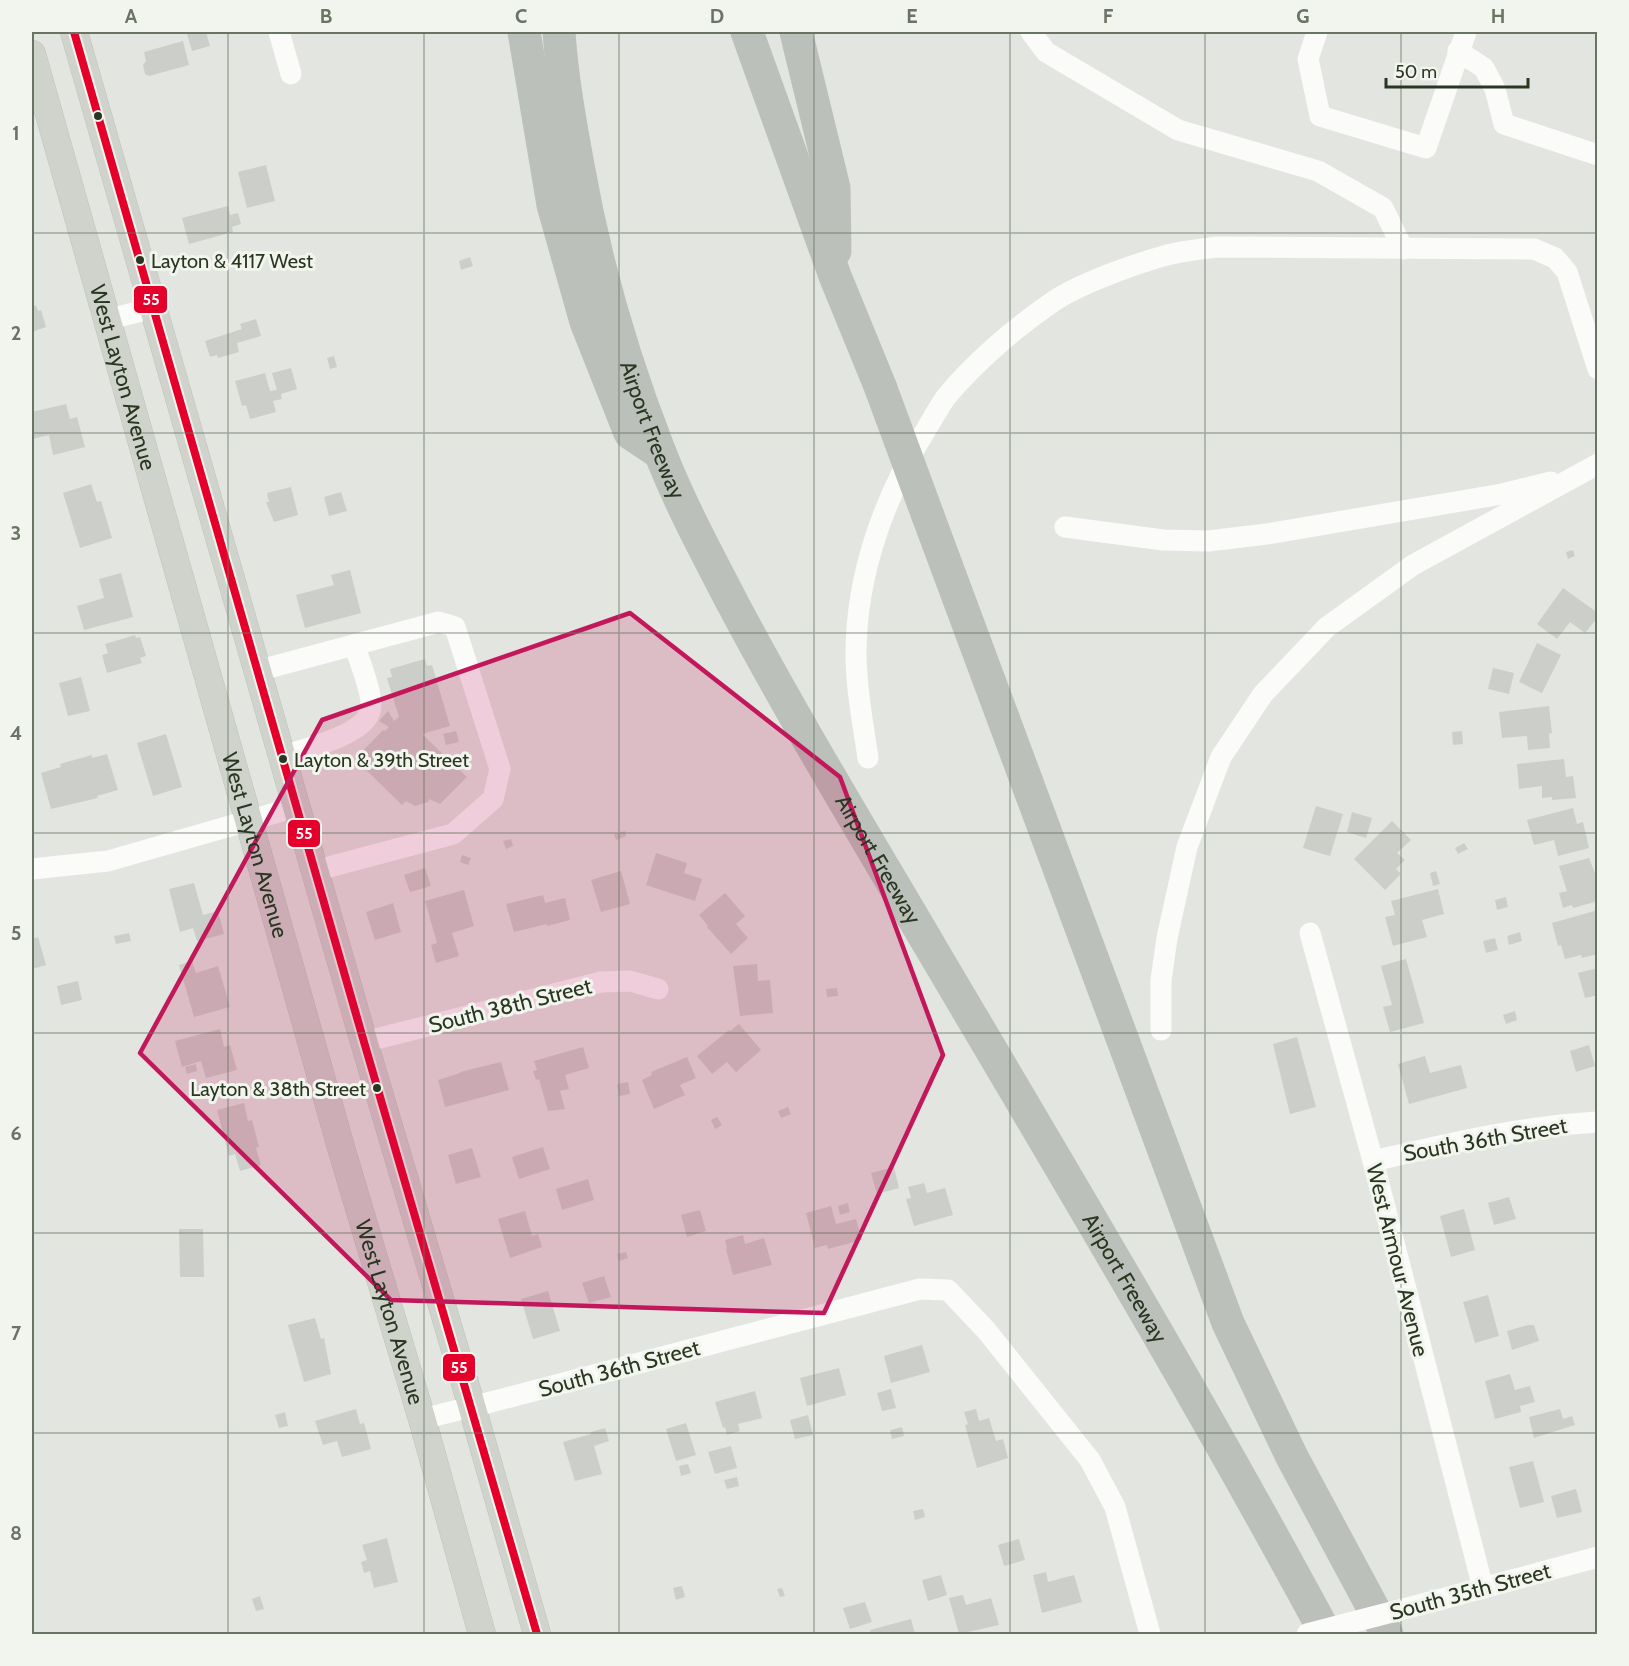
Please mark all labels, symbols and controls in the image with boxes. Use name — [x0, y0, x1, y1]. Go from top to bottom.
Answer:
text: A — [125, 4, 138, 28]
text: B — [320, 4, 332, 28]
text: C — [515, 4, 527, 28]
text: D — [710, 4, 724, 28]
text: E — [906, 4, 918, 28]
text: F — [1103, 4, 1114, 28]
text: G — [1296, 4, 1310, 28]
text: H — [1491, 4, 1505, 28]
scale bar — [1386, 51, 1528, 89]
text: 50 m — [1395, 61, 1437, 83]
unlabelled marker — [92, 110, 104, 122]
text: 1 — [12, 121, 20, 145]
place label: Layton & 4117 West — [151, 249, 313, 273]
marker: Layton & 4117 West — [134, 254, 146, 266]
street label: West Layton Avenue — [84, 282, 162, 473]
line badge: 55 — [133, 285, 168, 314]
text: 55 — [142, 290, 160, 309]
text: 2 — [11, 321, 21, 345]
street label: Airport Freeway — [614, 357, 691, 503]
text: 3 — [11, 521, 21, 545]
text: 4 — [10, 721, 22, 745]
place label: Layton & 39th Street — [294, 748, 469, 772]
street label: West Layton Avenue — [216, 749, 294, 941]
marker: Layton & 39th Street — [277, 753, 289, 765]
street label: Airport Freeway — [829, 790, 927, 929]
line badge: 55 — [287, 819, 321, 848]
text: 55 — [295, 824, 313, 843]
text: 5 — [11, 921, 21, 945]
street label: South 38th Street — [426, 972, 595, 1039]
place label: Layton & 38th Street — [190, 1077, 366, 1101]
marker: Layton & 38th Street — [371, 1082, 383, 1094]
street label: South 36th Street — [1401, 1112, 1570, 1167]
text: 6 — [10, 1121, 22, 1145]
street label: West Armour Avenue — [1360, 1161, 1435, 1359]
street label: Airport Freeway — [1077, 1208, 1173, 1348]
street label: West Layton Avenue — [349, 1217, 430, 1408]
text: 7 — [11, 1321, 22, 1345]
street label: South 36th Street — [535, 1334, 703, 1403]
line badge: 55 — [442, 1353, 476, 1382]
text: 55 — [450, 1358, 468, 1377]
text: 8 — [10, 1521, 22, 1545]
street label: South 35th Street — [1387, 1557, 1554, 1626]

